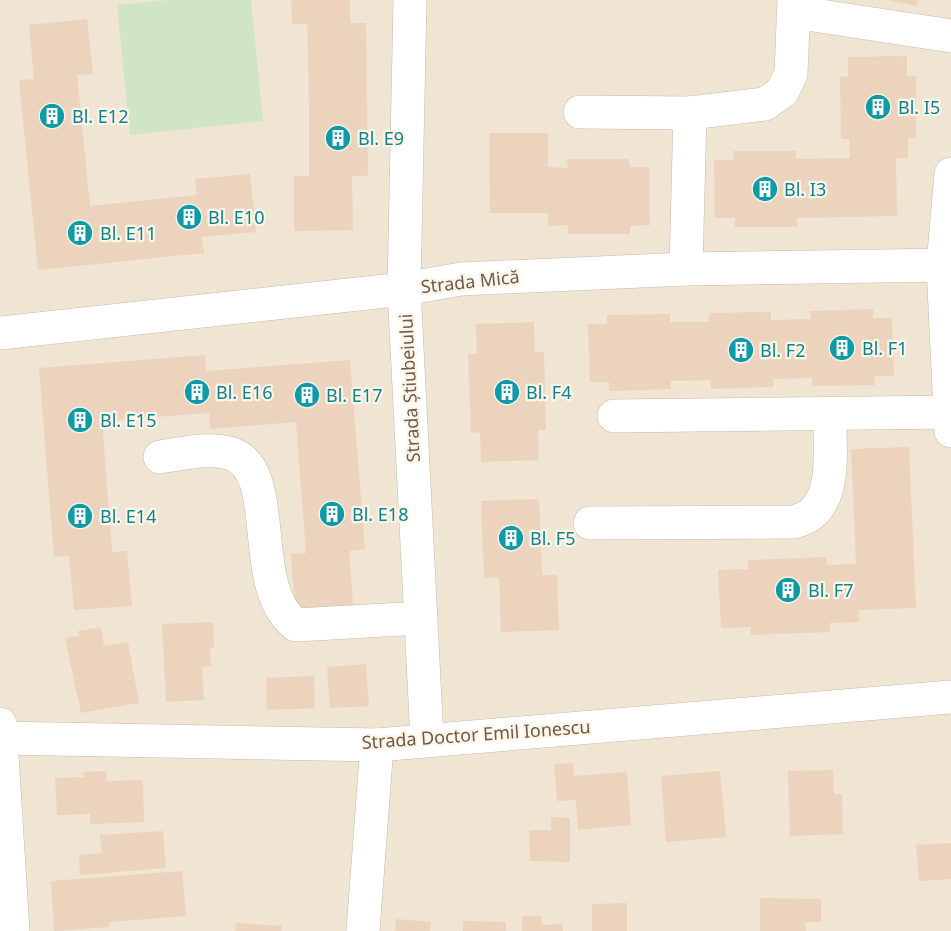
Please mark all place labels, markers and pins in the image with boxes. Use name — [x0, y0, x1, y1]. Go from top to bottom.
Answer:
building icon: Bl. I5 — [863, 92, 893, 122]
place label: Bl. I5 — [898, 95, 940, 119]
building icon: Bl. E12 — [37, 101, 67, 131]
place label: Bl. E12 — [72, 104, 128, 128]
building icon: Bl. E9 — [323, 123, 353, 153]
place label: Bl. E9 — [358, 126, 404, 150]
building icon: Bl. I3 — [750, 174, 780, 204]
place label: Bl. I3 — [784, 177, 826, 201]
building icon: Bl. E10 — [174, 202, 204, 232]
place label: Bl. E10 — [208, 205, 264, 229]
building icon: Bl. E11 — [65, 218, 95, 248]
place label: Bl. E11 — [100, 221, 156, 245]
building icon: Bl. F1 — [827, 333, 857, 363]
building icon: Bl. F2 — [726, 335, 756, 365]
place label: Bl. F1 — [862, 336, 908, 360]
place label: Bl. F2 — [760, 338, 806, 362]
building icon: Bl. E16 — [182, 377, 212, 407]
building icon: Bl. F4 — [492, 377, 522, 407]
place label: Bl. E16 — [216, 380, 272, 404]
building icon: Bl. E17 — [292, 380, 322, 410]
place label: Bl. F4 — [526, 380, 572, 404]
place label: Bl. E17 — [326, 383, 382, 407]
building icon: Bl. E15 — [65, 405, 95, 435]
place label: Bl. E15 — [100, 408, 156, 432]
building icon: Bl. E18 — [317, 499, 347, 529]
building icon: Bl. E14 — [65, 501, 95, 531]
place label: Bl. E18 — [352, 502, 408, 526]
place label: Bl. E14 — [100, 504, 156, 528]
building icon: Bl. F5 — [496, 523, 526, 553]
place label: Bl. F5 — [530, 526, 576, 550]
building icon: Bl. F7 — [773, 575, 803, 605]
place label: Bl. F7 — [808, 578, 854, 602]

